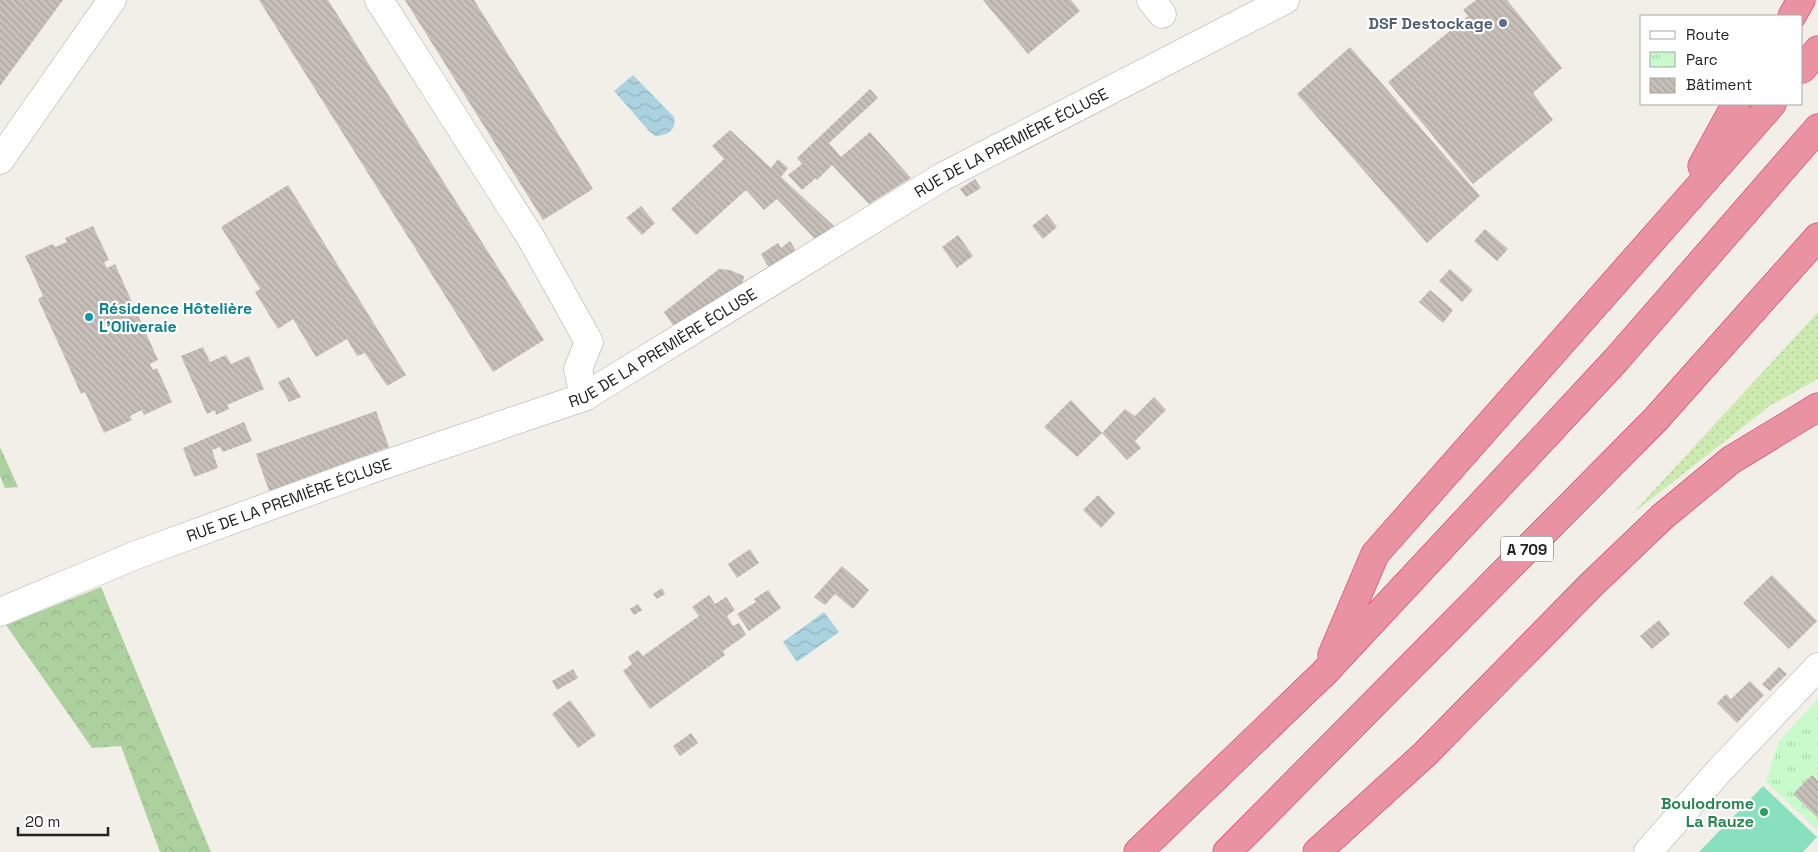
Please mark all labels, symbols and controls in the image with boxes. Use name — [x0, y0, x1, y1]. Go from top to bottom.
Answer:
place label: DSF Destockage — [1368, 13, 1493, 34]
legend — [1640, 15, 1803, 105]
marker: DSF Destockage — [1497, 17, 1509, 29]
text: Route — [1686, 25, 1730, 44]
text: Parc — [1686, 50, 1718, 69]
text: Bâtiment — [1686, 75, 1752, 94]
street label: RUE DE LA PREMIÈRE ÉCLUSE — [910, 83, 1112, 202]
street label: RUE DE LA PREMIÈRE ÉCLUSE — [566, 283, 760, 412]
place label: Résidence Hôtelière L'Oliveraie — [99, 298, 252, 337]
marker: Résidence Hôtelière L'Oliveraie — [83, 311, 95, 323]
street label: RUE DE LA PREMIÈRE ÉCLUSE — [183, 453, 394, 546]
road number: A 709 — [1501, 536, 1553, 562]
place label: Boulodrome La Rauze — [1661, 793, 1754, 832]
scale bar — [18, 804, 108, 836]
marker: Boulodrome La Rauze — [1758, 806, 1770, 818]
text: 20 m — [25, 812, 60, 831]

